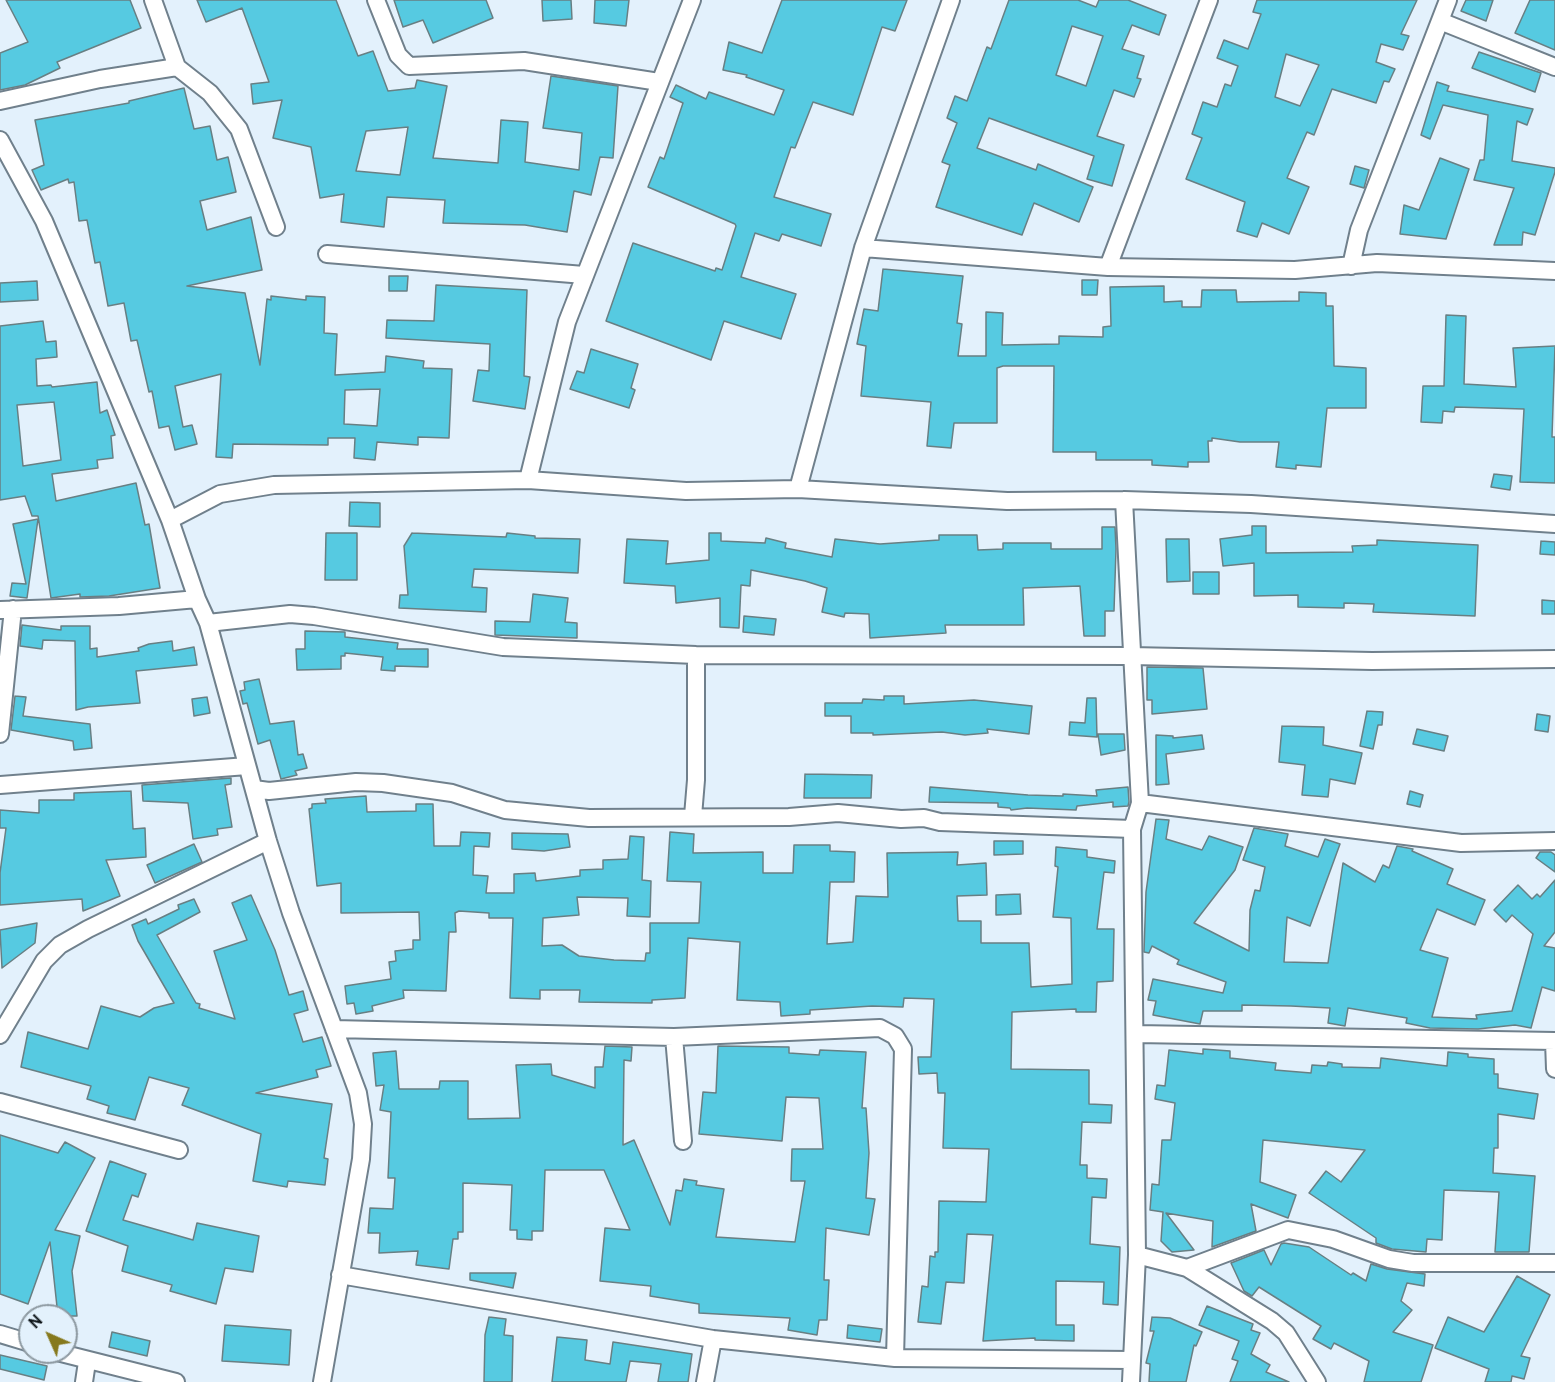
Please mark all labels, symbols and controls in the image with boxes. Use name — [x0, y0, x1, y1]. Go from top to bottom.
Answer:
north arrow — [18, 1304, 78, 1364]
text: N — [26, 1312, 48, 1334]

